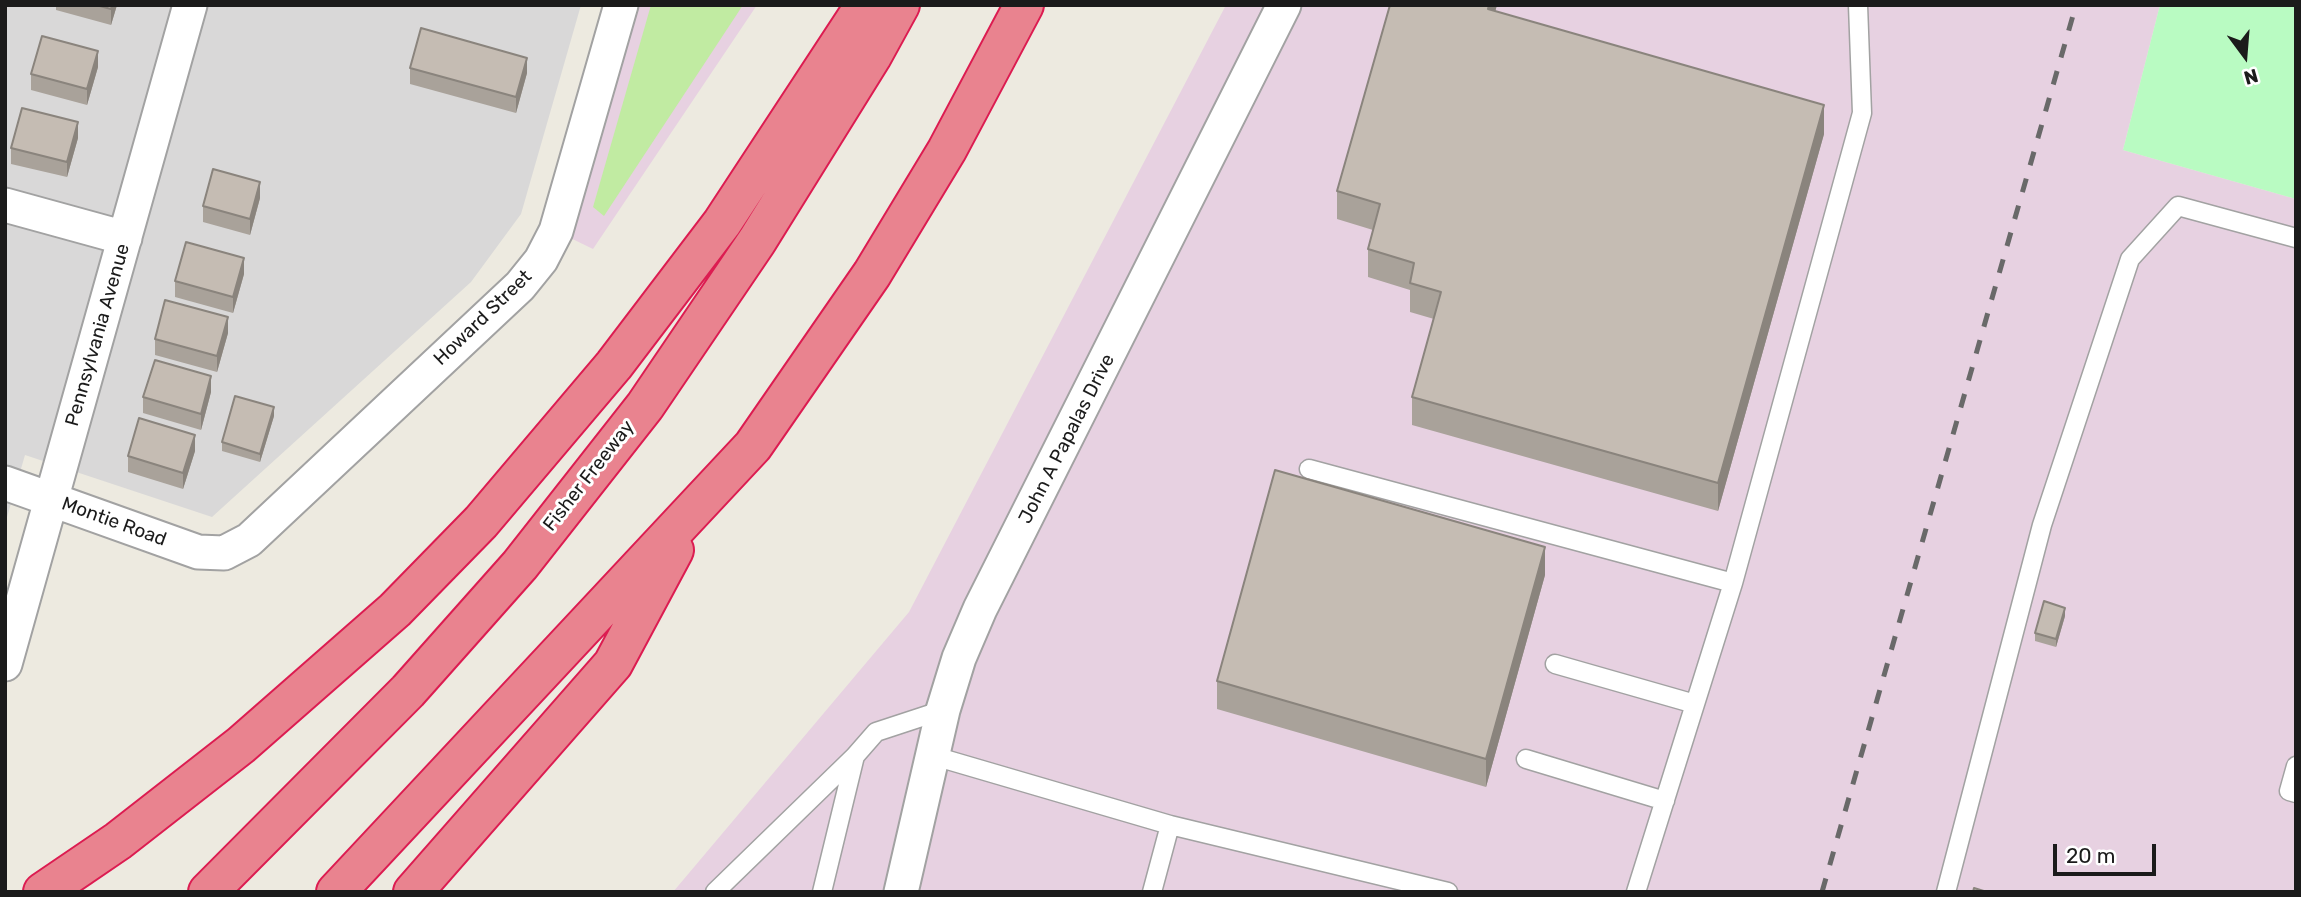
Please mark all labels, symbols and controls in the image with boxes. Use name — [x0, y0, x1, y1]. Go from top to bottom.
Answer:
north arrow — [2210, 21, 2280, 91]
text: N — [2241, 64, 2261, 90]
street label: Pennsylvania Avenue — [61, 241, 135, 429]
street label: Howard Street — [429, 265, 537, 371]
street label: John A Papalas Drive — [1014, 350, 1120, 528]
street label: Fisher Freeway — [539, 416, 639, 536]
street label: Montie Road — [59, 493, 169, 551]
scale bar — [2056, 830, 2159, 874]
text: 20 m — [2066, 843, 2115, 868]

